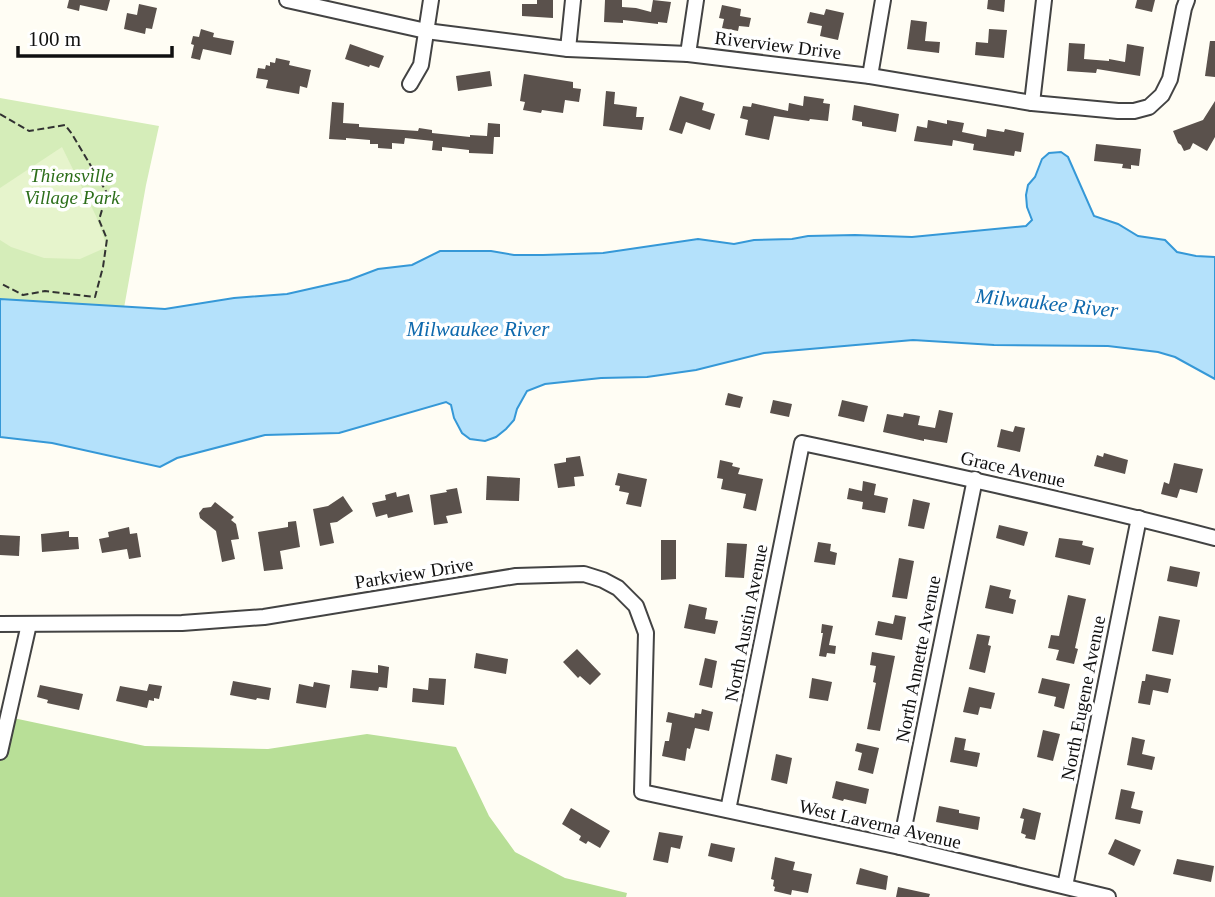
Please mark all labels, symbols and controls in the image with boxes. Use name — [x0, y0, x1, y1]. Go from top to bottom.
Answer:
scale bar — [18, 14, 172, 58]
text: 100 m — [28, 27, 81, 51]
street label: Riverview Drive — [714, 27, 842, 63]
park label: Thiensville Village Park — [24, 165, 120, 208]
water label: Milwaukee River — [974, 283, 1120, 322]
water label: Milwaukee River — [406, 317, 550, 341]
street label: Grace Avenue — [959, 447, 1067, 491]
street label: North Austin Avenue — [720, 542, 772, 704]
street label: Parkview Drive — [353, 553, 475, 593]
street label: North Annette Avenue — [892, 574, 944, 744]
street label: North Eugene Avenue — [1057, 614, 1109, 782]
street label: West Laverna Avenue — [797, 795, 963, 853]

